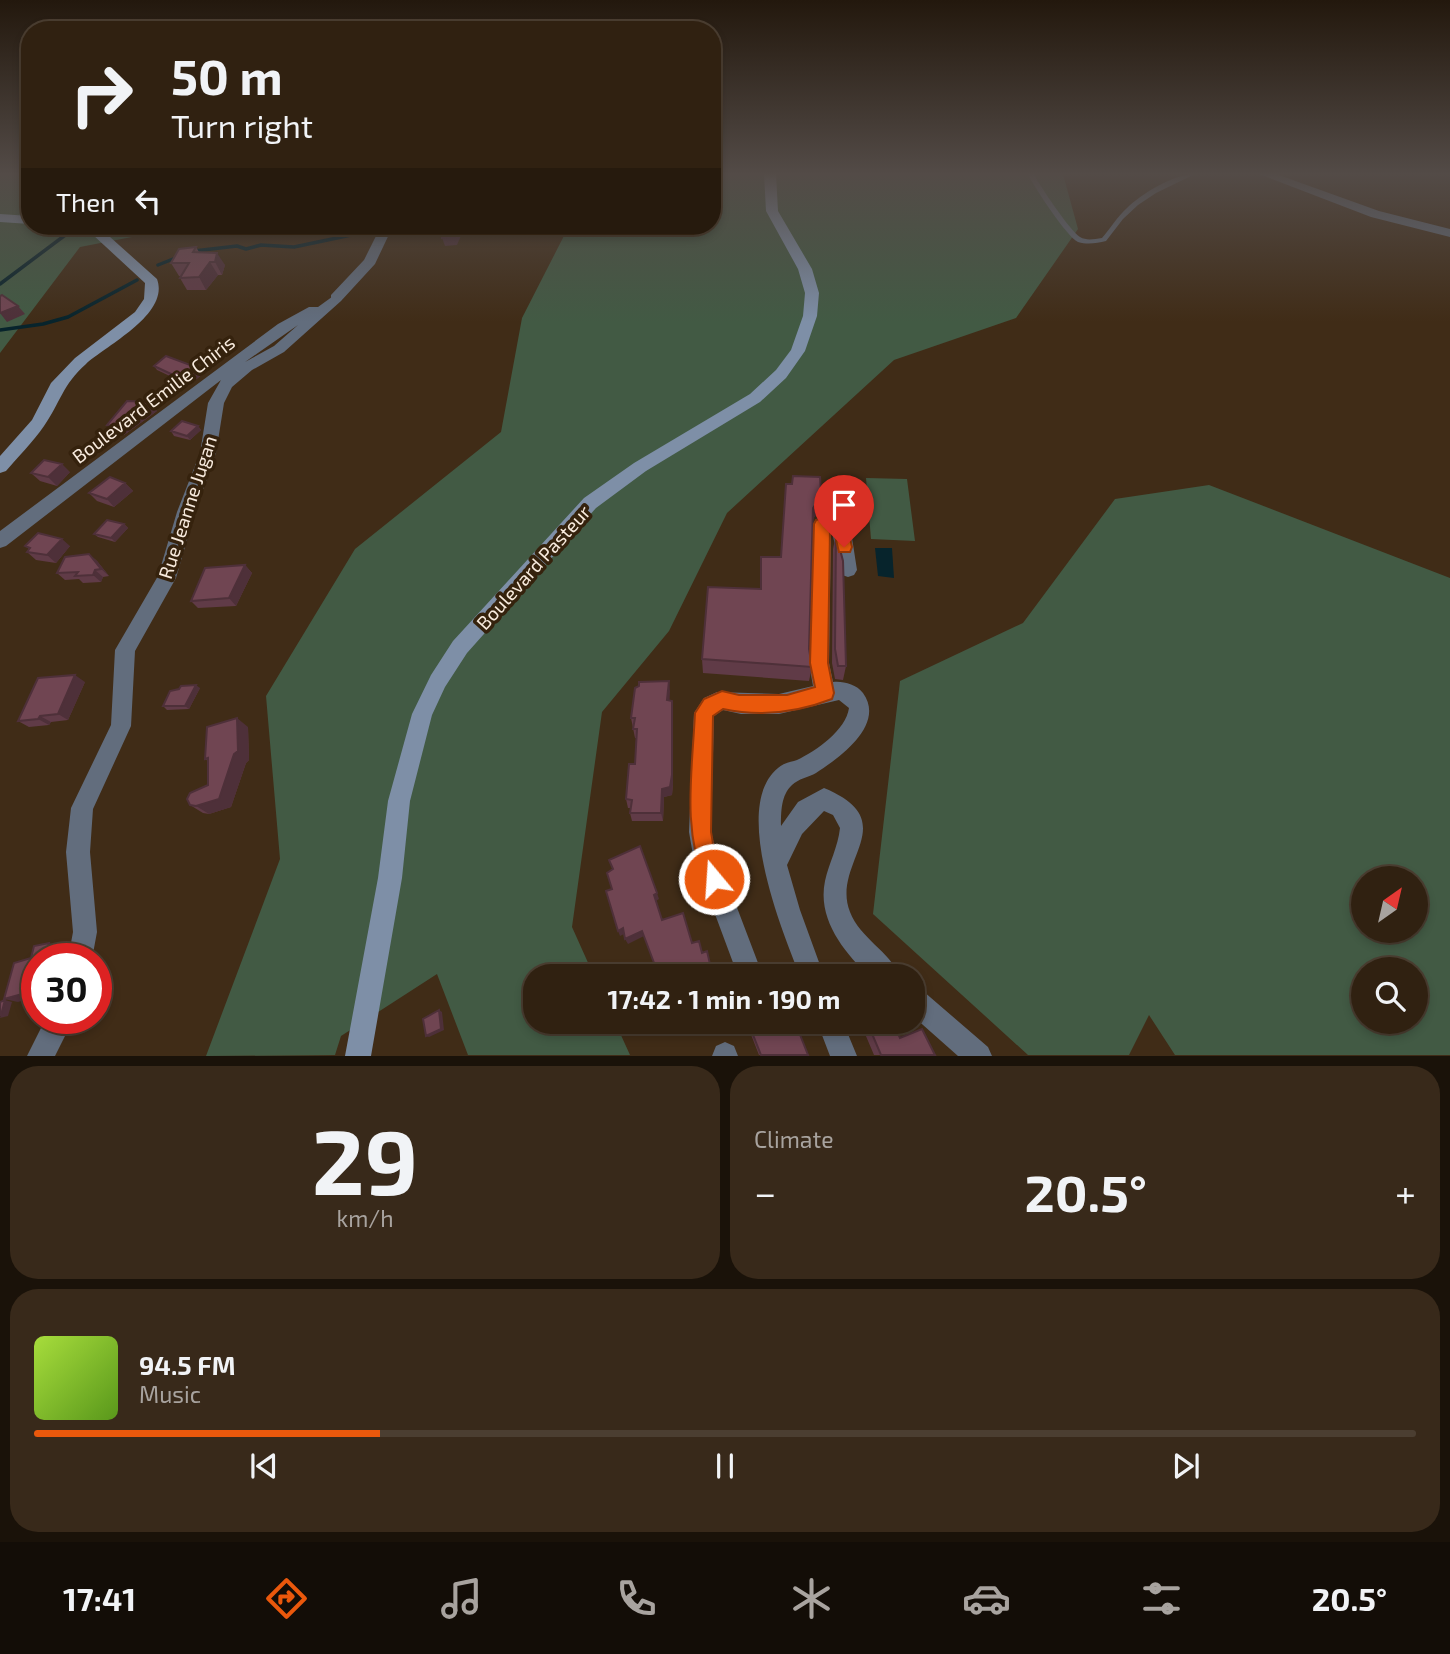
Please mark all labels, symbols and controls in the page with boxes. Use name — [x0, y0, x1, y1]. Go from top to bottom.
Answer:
text: 50 m — [171, 46, 283, 105]
icon: right — [56, 49, 147, 140]
text: Turn right — [171, 106, 313, 144]
icon: left — [129, 182, 167, 220]
text: Then — [56, 186, 115, 217]
street label: Boulevard Emilie Chiris — [67, 330, 239, 468]
street label: Rue Jeanne Jugan — [153, 433, 221, 581]
pin — [814, 475, 874, 547]
icon: arrive — [825, 486, 863, 524]
street label: Boulevard Pasteur — [471, 500, 595, 634]
position arrow — [677, 842, 751, 916]
north arrow — [1351, 866, 1428, 943]
map controls — [1351, 866, 1428, 1034]
speed limit sign: 30 — [21, 943, 112, 1034]
button: search — [1351, 957, 1428, 1034]
text: 17:42 · 1 min · 190 m — [608, 983, 840, 1014]
text: 29 — [312, 1104, 418, 1213]
text: Climate — [754, 1125, 834, 1153]
text: 20.5° — [1024, 1160, 1147, 1222]
text: − — [754, 1169, 776, 1215]
text: + — [1395, 1169, 1416, 1215]
text: km/h — [336, 1204, 394, 1232]
text: 94.5 FM — [139, 1349, 236, 1380]
text: Music — [139, 1380, 201, 1408]
icon: previous — [245, 1447, 283, 1485]
icon: pause — [706, 1447, 744, 1485]
icon: next — [1167, 1447, 1205, 1485]
icon: directions — [262, 1574, 311, 1623]
icon: music — [437, 1574, 486, 1623]
icon: phone — [612, 1574, 661, 1623]
icon: climate — [787, 1574, 836, 1623]
icon: car — [962, 1574, 1011, 1623]
icon: filters — [1137, 1574, 1186, 1623]
text: 17:41 — [63, 1579, 136, 1617]
text: 20.5° — [1312, 1579, 1387, 1617]

